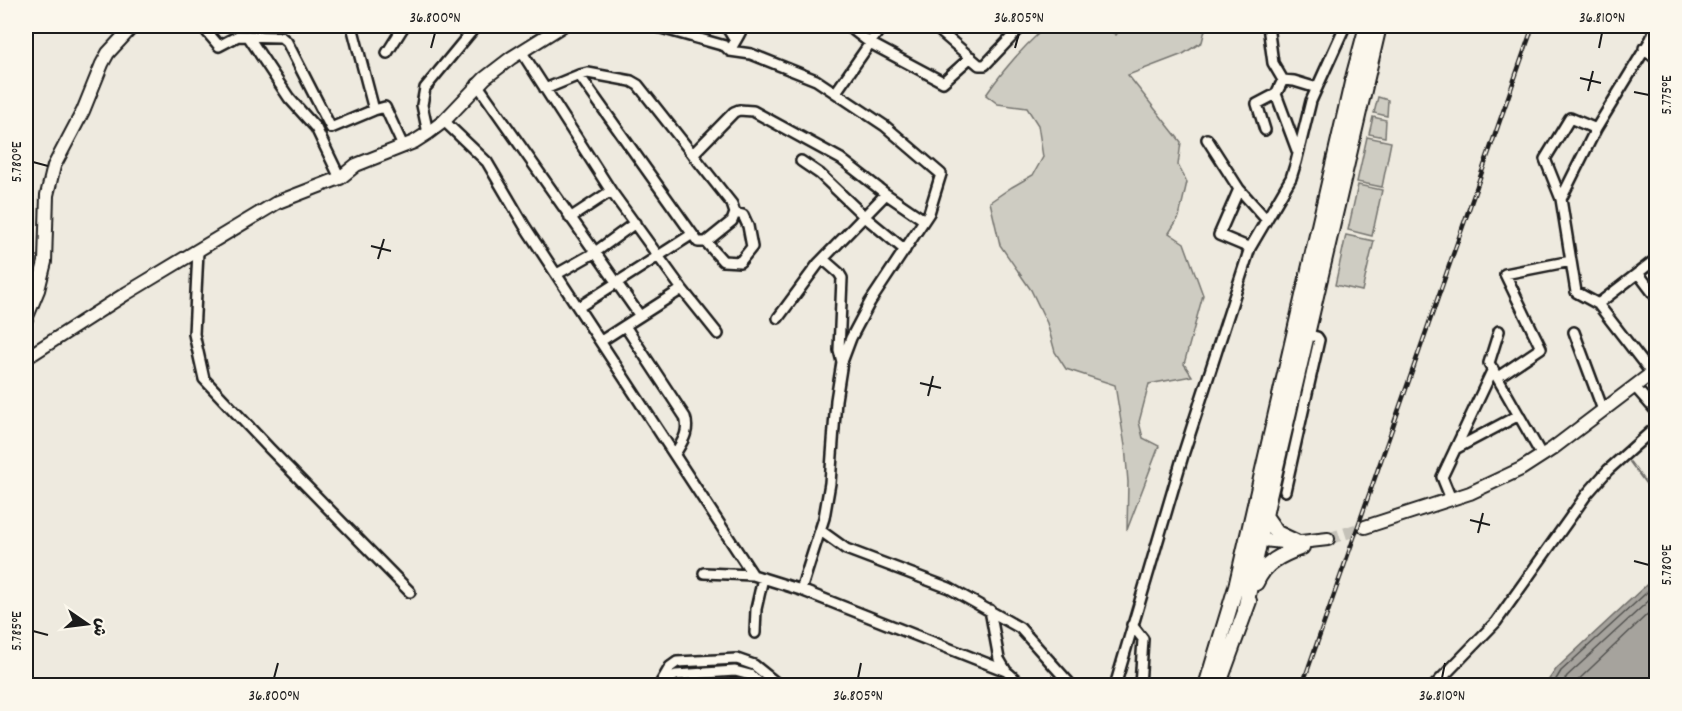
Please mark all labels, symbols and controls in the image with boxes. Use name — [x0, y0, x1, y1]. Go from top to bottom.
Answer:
text: 36.800°N — [409, 8, 461, 30]
text: 36.805°N — [994, 8, 1044, 30]
text: 36.810°N — [1579, 8, 1625, 30]
text: 5.775°E — [1657, 75, 1679, 115]
text: 5.780°E — [7, 141, 29, 183]
text: 5.780°E — [1657, 544, 1679, 586]
north arrow — [57, 594, 117, 654]
text: 5.785°E — [7, 611, 29, 651]
text: ش — [86, 616, 112, 638]
text: 36.800°N — [248, 686, 300, 708]
text: 36.805°N — [833, 686, 883, 708]
text: 36.810°N — [1419, 686, 1465, 708]

